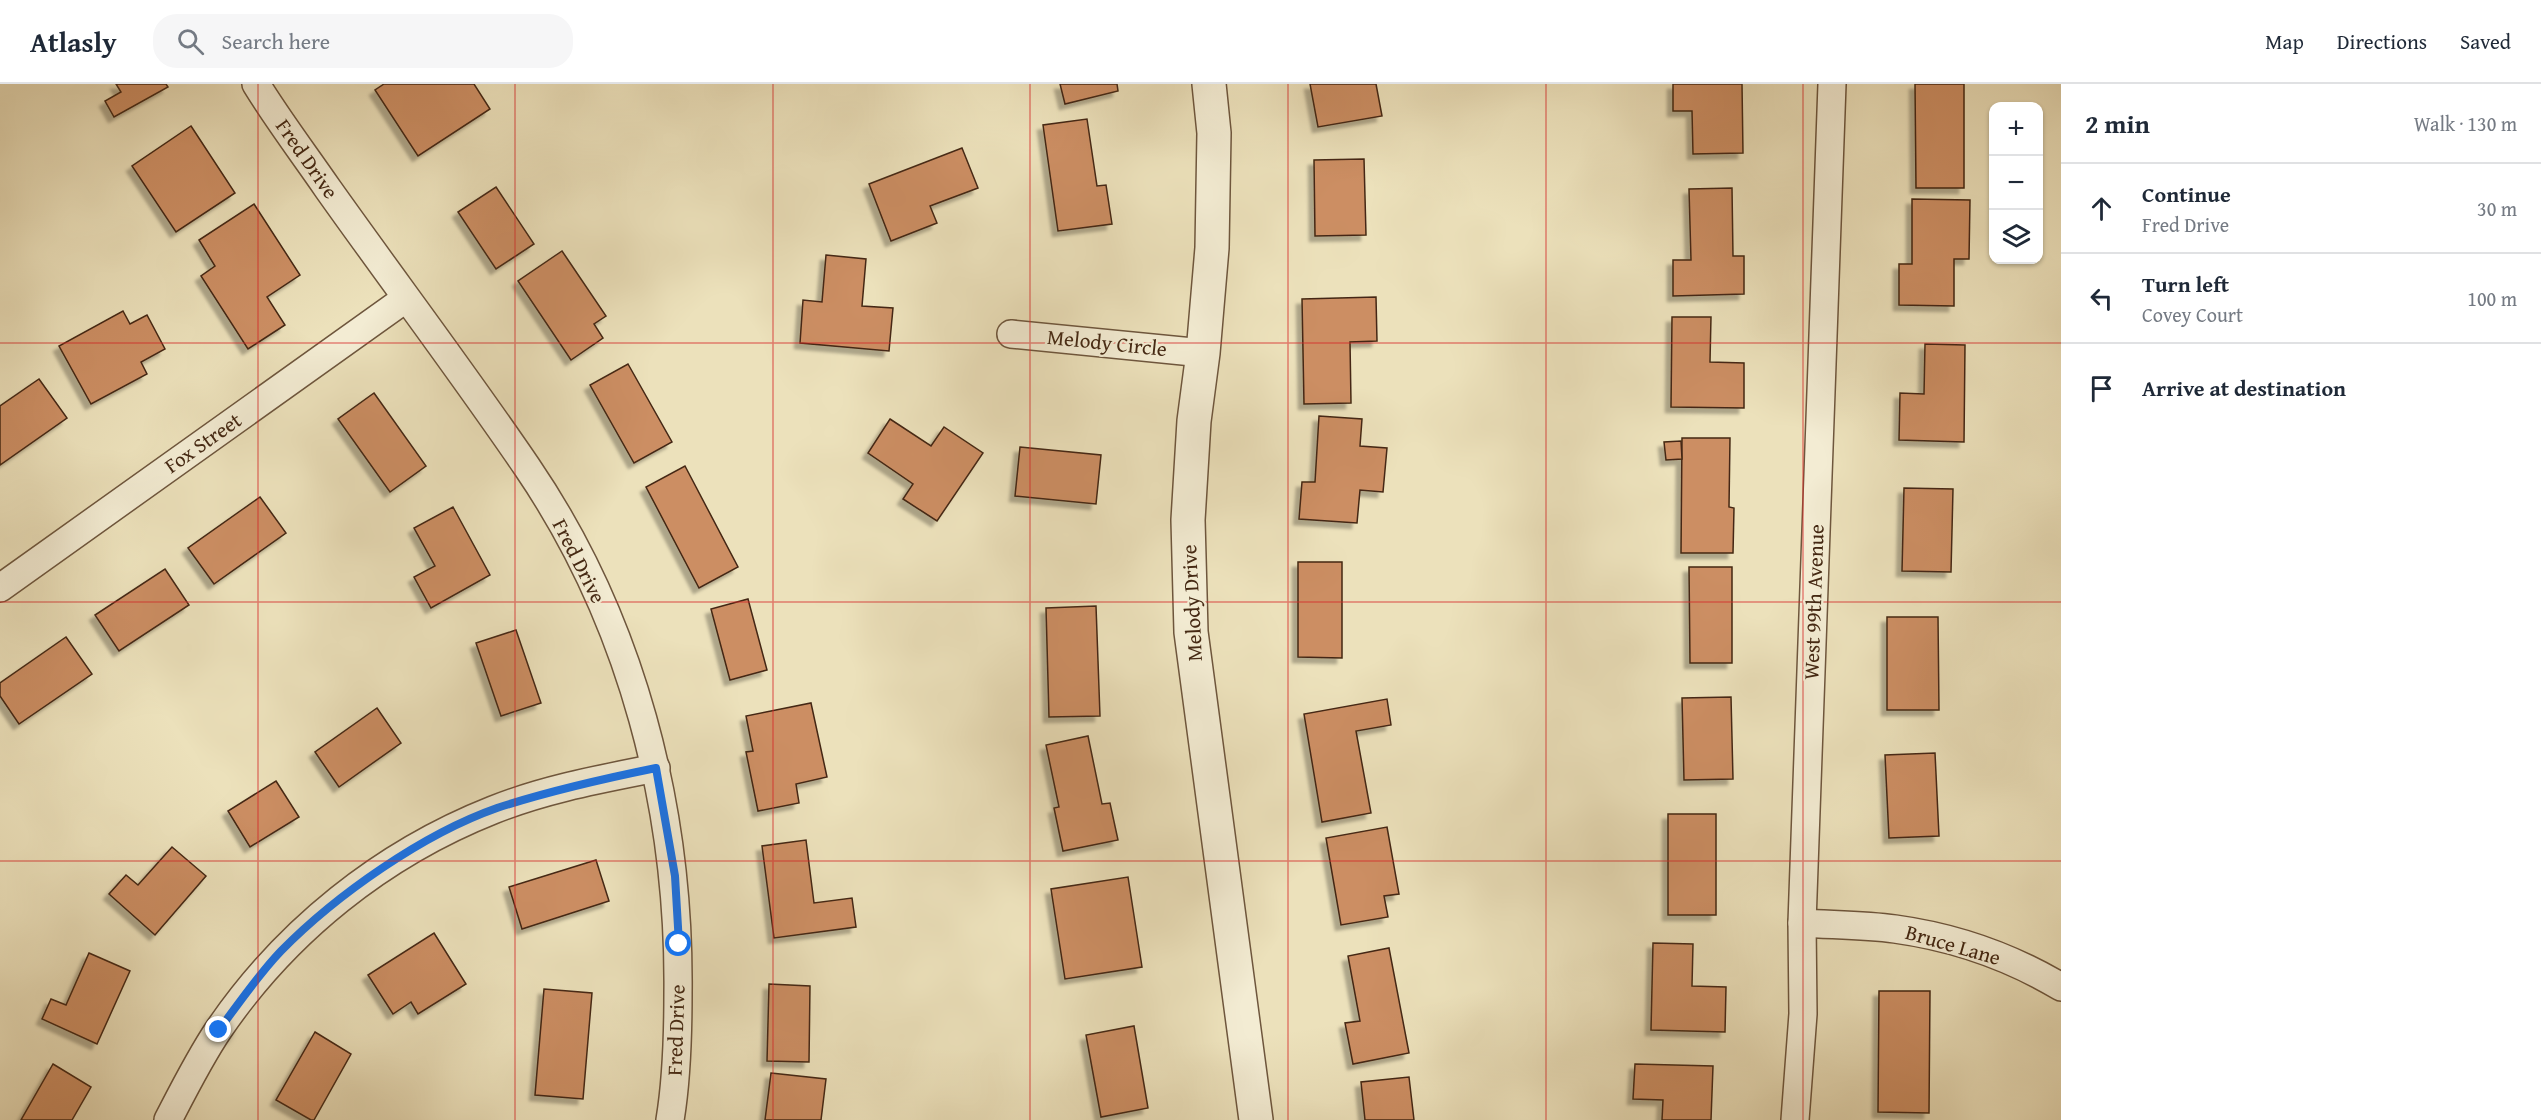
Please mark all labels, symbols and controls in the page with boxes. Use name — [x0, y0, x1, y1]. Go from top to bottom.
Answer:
search box — [153, 14, 573, 68]
text: Atlasly — [30, 21, 117, 62]
icon: search — [174, 25, 207, 58]
text: Search here — [222, 25, 330, 57]
text: Map — [2265, 26, 2304, 57]
text: Directions — [2337, 26, 2427, 57]
text: Saved — [2460, 26, 2511, 57]
map controls — [1989, 102, 2043, 264]
button: + — [1989, 102, 2043, 156]
text: 2 min — [2085, 104, 2150, 143]
text: Walk · 130 m — [2414, 109, 2517, 138]
street label: Fred Drive — [269, 112, 346, 205]
button: − — [1989, 156, 2043, 210]
text: Continue — [2142, 178, 2231, 210]
icon: ahead — [2085, 192, 2118, 225]
text: 30 m — [2477, 194, 2517, 223]
button: layers — [1989, 210, 2043, 264]
text: Fred Drive — [2142, 210, 2229, 239]
text: Turn left — [2142, 268, 2229, 300]
icon: left — [2085, 282, 2118, 315]
text: 100 m — [2467, 284, 2517, 313]
text: Covey Court — [2142, 300, 2243, 329]
street label: Melody Circle — [1046, 321, 1169, 364]
icon: arrive — [2085, 372, 2118, 405]
text: Arrive at destination — [2142, 372, 2346, 404]
street label: Fox Street — [158, 404, 248, 481]
street label: Fred Drive — [545, 513, 614, 609]
street label: West 99th Avenue — [1795, 523, 1832, 680]
street label: Melody Drive — [1173, 544, 1210, 662]
street label: Bruce Lane — [1902, 916, 2004, 973]
route start — [665, 930, 691, 956]
street label: Fred Drive — [658, 984, 693, 1076]
route end — [205, 1016, 231, 1042]

